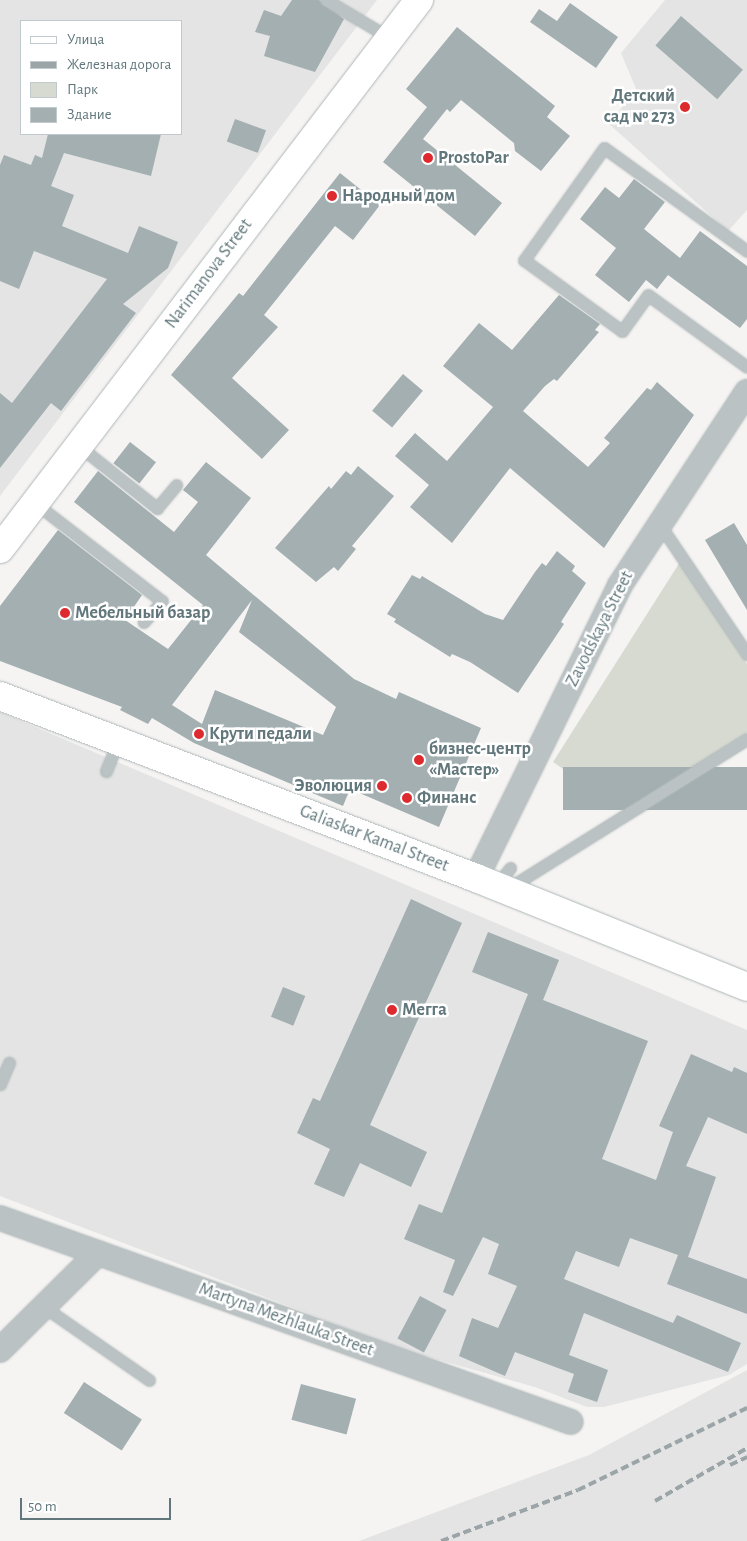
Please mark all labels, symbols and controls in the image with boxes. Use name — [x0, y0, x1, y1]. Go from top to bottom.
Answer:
legend — [20, 20, 182, 135]
text: Улица — [67, 32, 104, 47]
text: Железная дорога — [67, 57, 171, 72]
text: Парк — [67, 82, 98, 97]
place label: Детский сад № 273 — [604, 86, 675, 128]
marker: Детский сад № 273 — [679, 101, 691, 113]
text: Здание — [67, 107, 112, 122]
place label: ProstoPar — [438, 147, 509, 169]
marker: ProstoPar — [422, 152, 434, 164]
place label: Народный дом — [342, 185, 455, 207]
marker: Народный дом — [326, 190, 338, 202]
street label: Narimanova Street — [161, 215, 257, 333]
street label: Zavodskaya Street — [562, 568, 638, 690]
place label: Мебельный базар — [75, 602, 210, 624]
marker: Мебельный базар — [59, 607, 71, 619]
place label: Крути педали — [209, 723, 312, 745]
marker: Крути педали — [193, 728, 205, 740]
place label: бизнес-центр «Мастер» — [429, 739, 531, 782]
marker: бизнес-центр «Мастер» — [413, 754, 425, 766]
place label: Эволюция — [294, 775, 372, 797]
marker: Эволюция — [376, 780, 388, 792]
place label: Финанс — [417, 787, 476, 809]
marker: Финанс — [401, 792, 413, 804]
street label: Galiaskar Kamal Street — [296, 801, 452, 877]
place label: Мегга — [402, 999, 447, 1021]
marker: Мегга — [386, 1004, 398, 1016]
street label: Martyna Mezhlauka Street — [196, 1278, 376, 1362]
scale bar — [22, 1488, 174, 1520]
text: 50 m — [28, 1499, 57, 1514]

